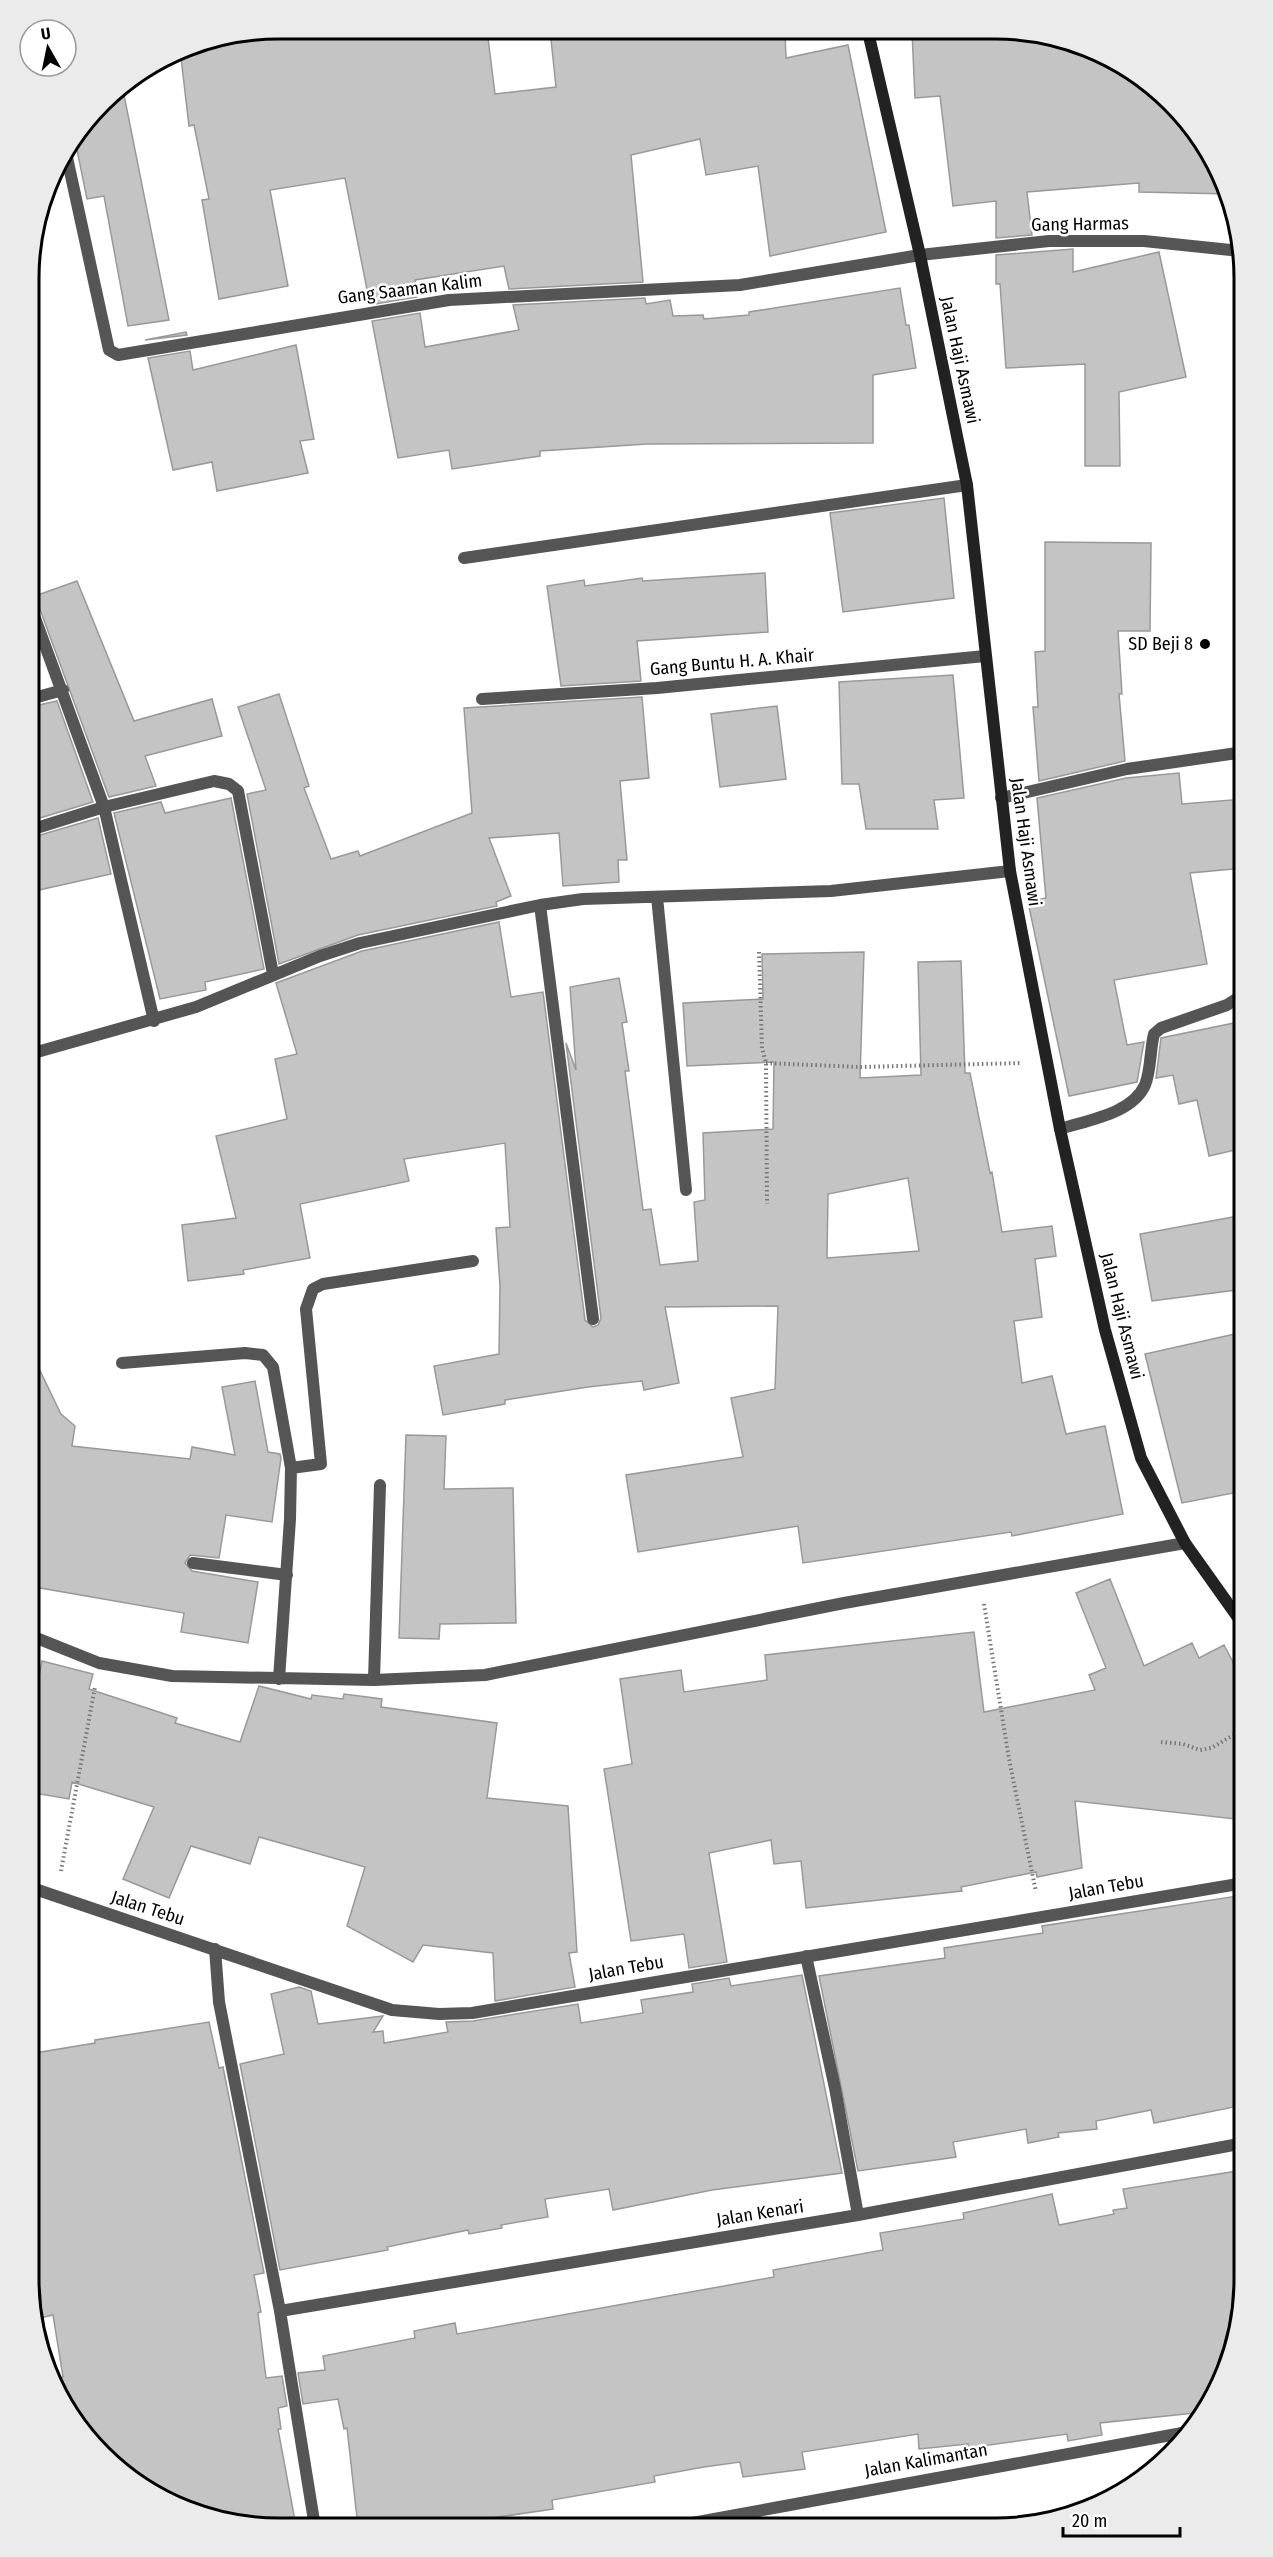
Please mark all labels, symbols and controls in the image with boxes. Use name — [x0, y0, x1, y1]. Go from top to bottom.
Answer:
north arrow — [18, 18, 78, 78]
text: U — [40, 24, 52, 44]
street label: Gang Harmas — [1031, 212, 1129, 236]
street label: Gang Saaman Kalim — [337, 269, 483, 309]
street label: Jalan Haji Asmawi — [936, 294, 984, 426]
place label: SD Beji 8 — [1128, 633, 1193, 655]
marker: SD Beji 8 — [1198, 637, 1212, 651]
street label: Gang Buntu H. A. Khair — [649, 644, 816, 680]
street label: Jalan Haji Asmawi — [1006, 776, 1046, 908]
street label: Jalan Haji Asmawi — [1096, 1250, 1148, 1382]
street label: Jalan Tebu — [1067, 1870, 1145, 1904]
street label: Jalan Tebu — [108, 1886, 188, 1930]
street label: Jalan Tebu — [587, 1951, 665, 1985]
street label: Jalan Kenari — [715, 2195, 805, 2231]
street label: Jalan Kalimantan — [863, 2438, 989, 2482]
scale bar — [1063, 2500, 1180, 2538]
text: 20 m — [1072, 2510, 1107, 2532]

